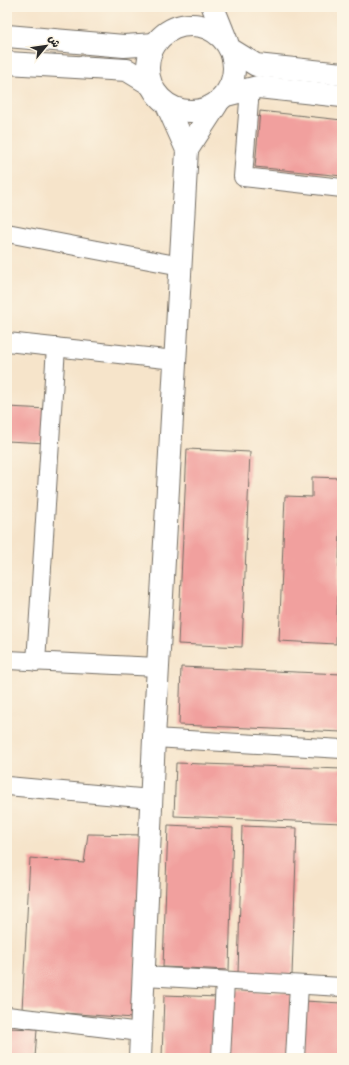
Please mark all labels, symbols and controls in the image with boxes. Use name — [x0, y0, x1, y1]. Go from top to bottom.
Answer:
north arrow — [26, 26, 66, 66]
text: ش — [45, 33, 63, 50]

